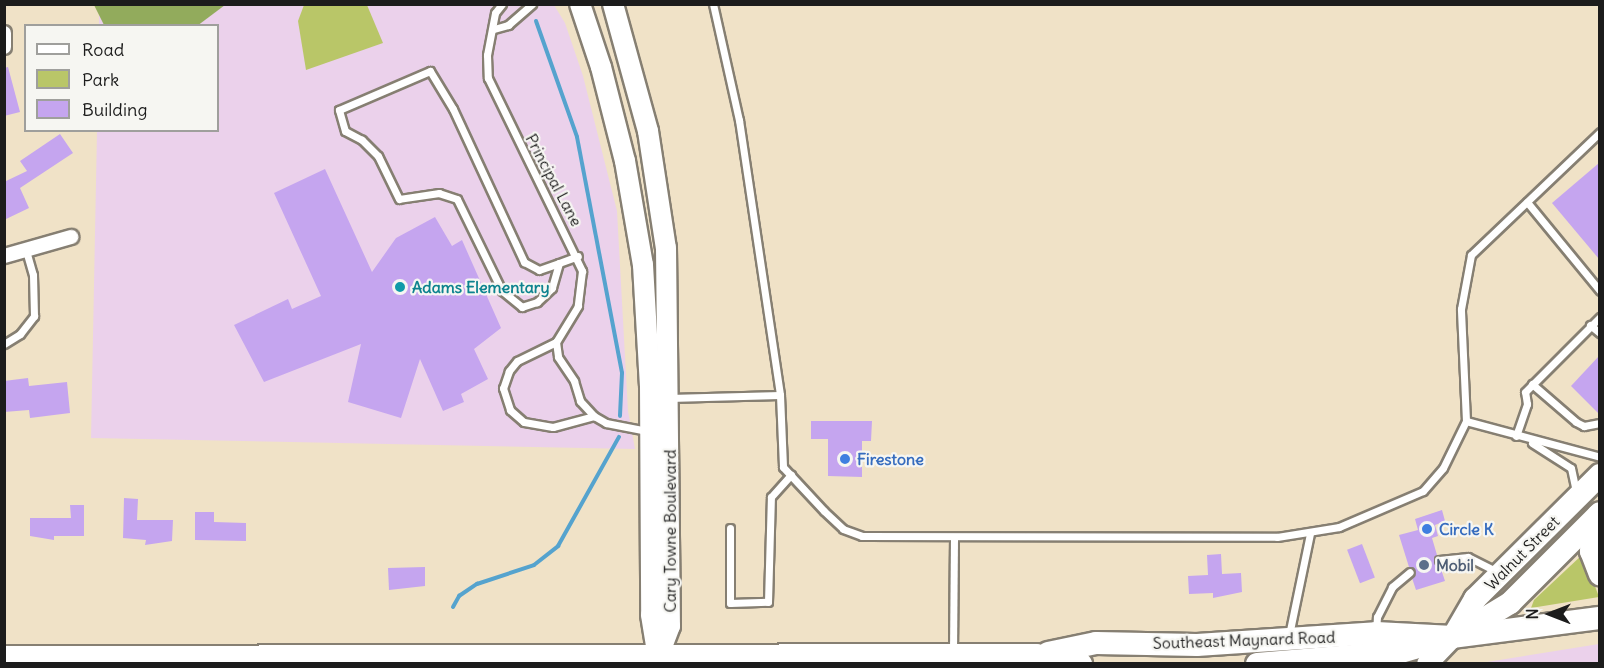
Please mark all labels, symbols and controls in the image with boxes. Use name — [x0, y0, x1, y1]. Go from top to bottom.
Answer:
legend — [24, 24, 219, 132]
text: Road — [82, 38, 124, 61]
text: Park — [82, 68, 119, 91]
text: Building — [82, 98, 147, 121]
street label: Principal Lane — [522, 130, 586, 230]
place label: Adams Elementary — [412, 277, 549, 297]
marker: Adams Elementary — [393, 280, 407, 294]
street label: Cary Towne Boulevard — [660, 449, 680, 613]
place label: Firestone — [857, 449, 924, 469]
marker: Firestone — [838, 452, 852, 466]
street label: Walnut Street — [1481, 512, 1563, 594]
place label: Circle K — [1439, 519, 1494, 539]
marker: Circle K — [1420, 522, 1434, 536]
place label: Mobil — [1436, 555, 1474, 575]
marker: Mobil — [1417, 558, 1431, 572]
north arrow — [1520, 584, 1580, 644]
text: N — [1522, 608, 1542, 620]
street label: Southeast Maynard Road — [1152, 627, 1336, 653]

